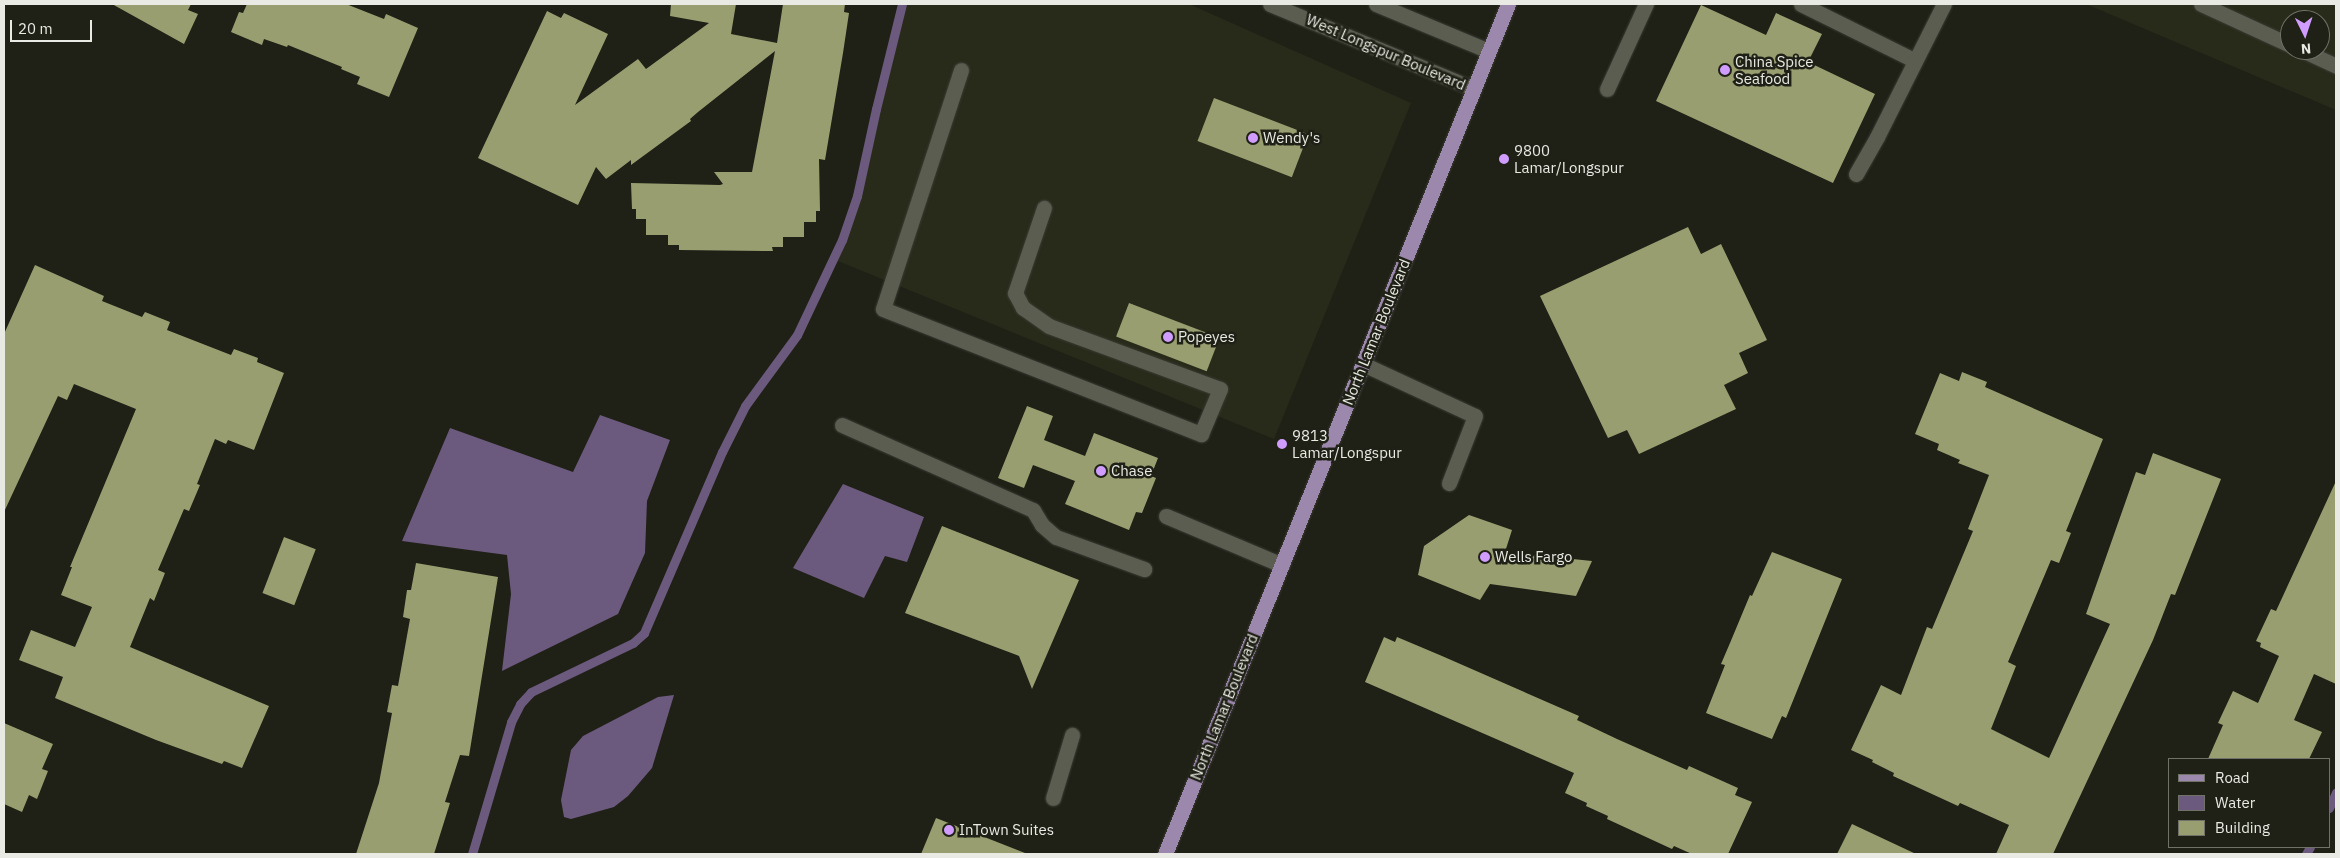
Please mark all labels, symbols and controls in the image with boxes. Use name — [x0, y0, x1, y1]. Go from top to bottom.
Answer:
scale bar — [12, 10, 95, 42]
street label: West Longspur Boulevard — [1304, 10, 1468, 94]
north arrow — [2280, 10, 2330, 60]
text: 20 m — [18, 19, 53, 38]
text: N — [2300, 40, 2312, 58]
place label: China Spice Seafood — [1735, 52, 1814, 87]
marker: China Spice Seafood — [1719, 64, 1731, 76]
place label: Wendy's — [1263, 129, 1320, 147]
marker: Wendy's — [1247, 132, 1259, 144]
place label: 9800 Lamar/Longspur — [1514, 141, 1624, 176]
marker: 9800 Lamar/Longspur — [1498, 153, 1510, 165]
street label: North Lamar Boulevard — [1338, 256, 1414, 408]
place label: Popeyes — [1178, 328, 1235, 346]
marker: Popeyes — [1162, 331, 1174, 343]
place label: 9813 Lamar/Longspur — [1292, 426, 1402, 461]
marker: 9813 Lamar/Longspur — [1276, 438, 1288, 450]
place label: Chase — [1111, 462, 1152, 480]
marker: Chase — [1095, 465, 1107, 477]
place label: Wells Fargo — [1495, 548, 1572, 566]
marker: Wells Fargo — [1479, 551, 1491, 563]
street label: North Lamar Boulevard — [1186, 631, 1262, 783]
legend — [2168, 758, 2330, 848]
text: Road — [2215, 768, 2250, 787]
text: Water — [2215, 793, 2255, 812]
text: Building — [2215, 818, 2270, 837]
place label: InTown Suites — [959, 821, 1054, 839]
marker: InTown Suites — [943, 824, 955, 836]

